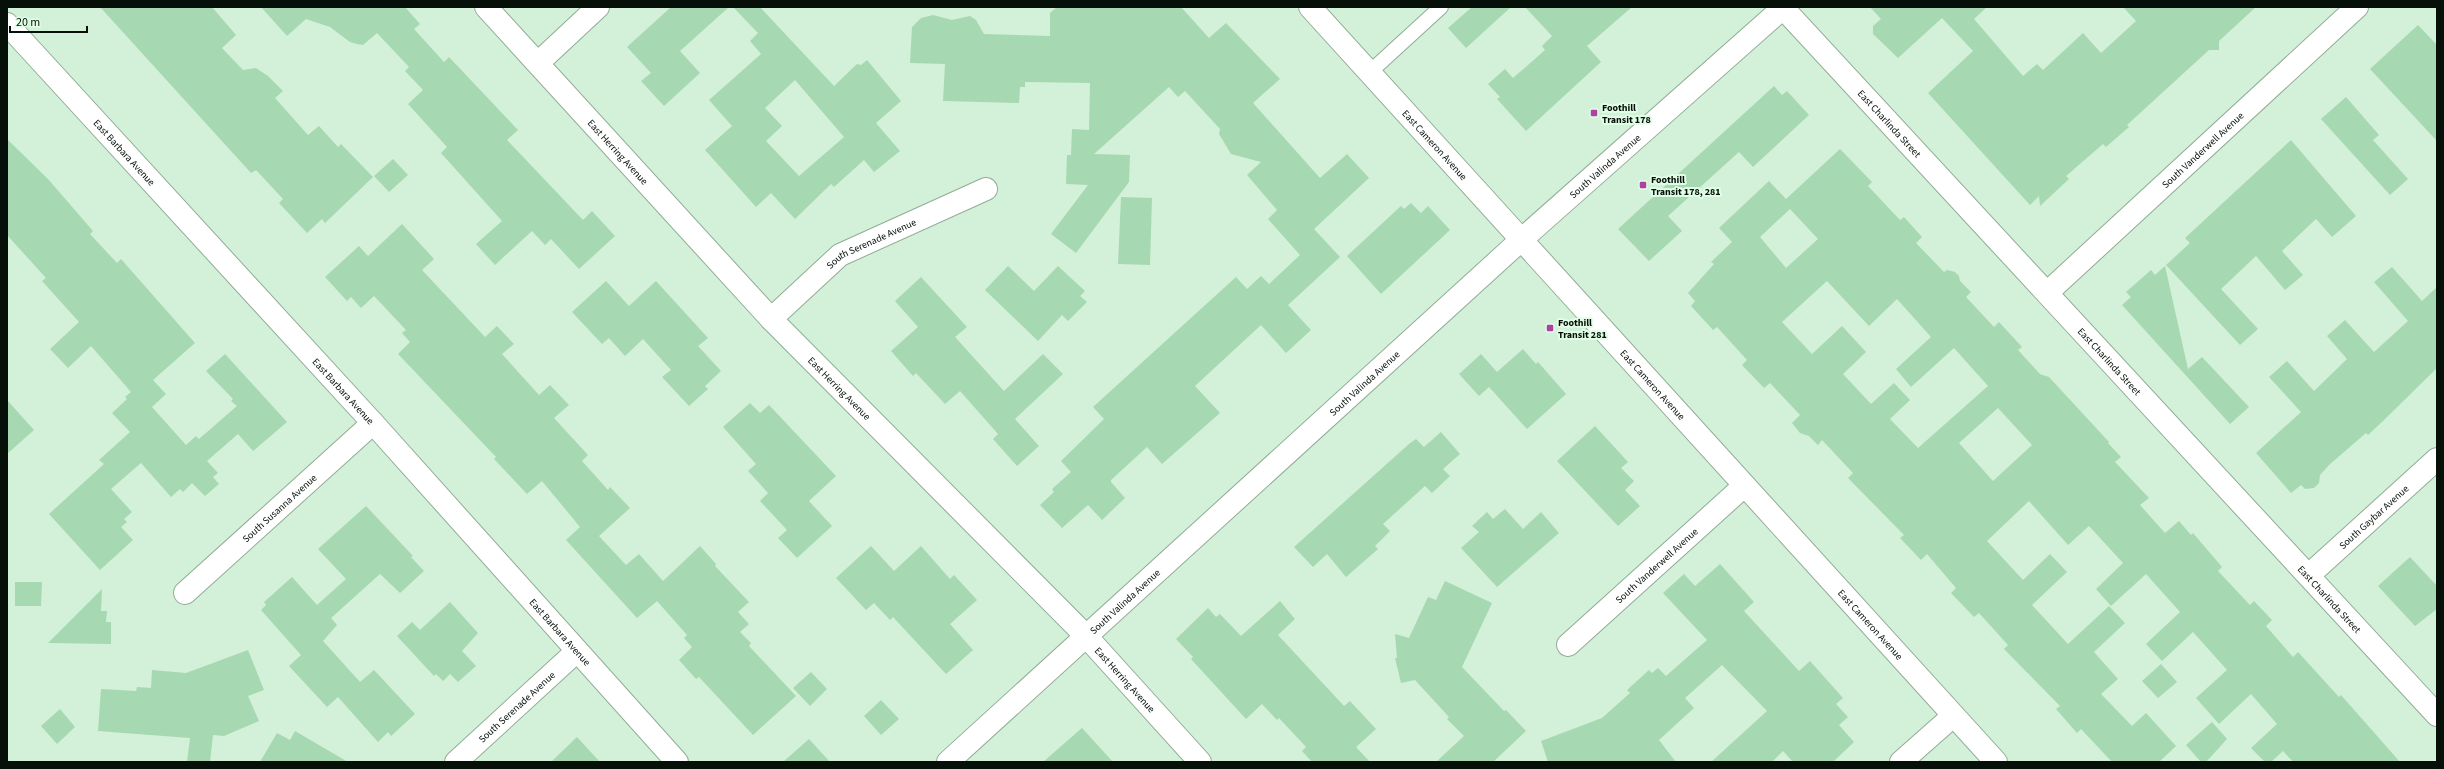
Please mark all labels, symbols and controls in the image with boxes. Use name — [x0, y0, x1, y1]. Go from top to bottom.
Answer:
scale bar — [10, 8, 87, 34]
text: 20 m — [16, 14, 40, 31]
street label: East Charlinda Street — [1854, 87, 1924, 161]
place label: Foothill Transit 178 — [1602, 101, 1651, 127]
street label: East Cameron Avenue — [1399, 107, 1470, 184]
marker: Foothill Transit 178 — [1589, 108, 1599, 118]
street label: South Vanderwell Avenue — [2159, 109, 2247, 192]
street label: East Barbara Avenue — [90, 117, 158, 189]
street label: East Herring Avenue — [584, 117, 651, 188]
street label: South Valinda Avenue — [1567, 131, 1644, 202]
place label: Foothill Transit 178, 281 — [1651, 173, 1721, 199]
marker: Foothill Transit 178, 281 — [1638, 180, 1648, 190]
street label: South Serenade Avenue — [824, 215, 919, 272]
place label: Foothill Transit 281 — [1558, 316, 1607, 342]
marker: Foothill Transit 281 — [1545, 323, 1555, 333]
street label: East Charlinda Street — [2074, 325, 2144, 399]
street label: East Cameron Avenue — [1616, 347, 1688, 424]
street label: South Valinda Avenue — [1326, 348, 1403, 419]
street label: East Herring Avenue — [804, 354, 874, 424]
street label: East Barbara Avenue — [309, 355, 377, 428]
street label: South Susanna Avenue — [240, 471, 320, 546]
street label: South Gaybar Avenue — [2336, 482, 2412, 553]
street label: South Vanderwell Avenue — [1613, 525, 1701, 607]
street label: East Charlinda Street — [2294, 563, 2364, 637]
street label: South Valinda Avenue — [1087, 566, 1164, 638]
street label: East Cameron Avenue — [1834, 587, 1906, 663]
street label: East Barbara Avenue — [526, 596, 593, 669]
street label: East Herring Avenue — [1091, 644, 1158, 716]
street label: South Serenade Avenue — [476, 668, 559, 746]

